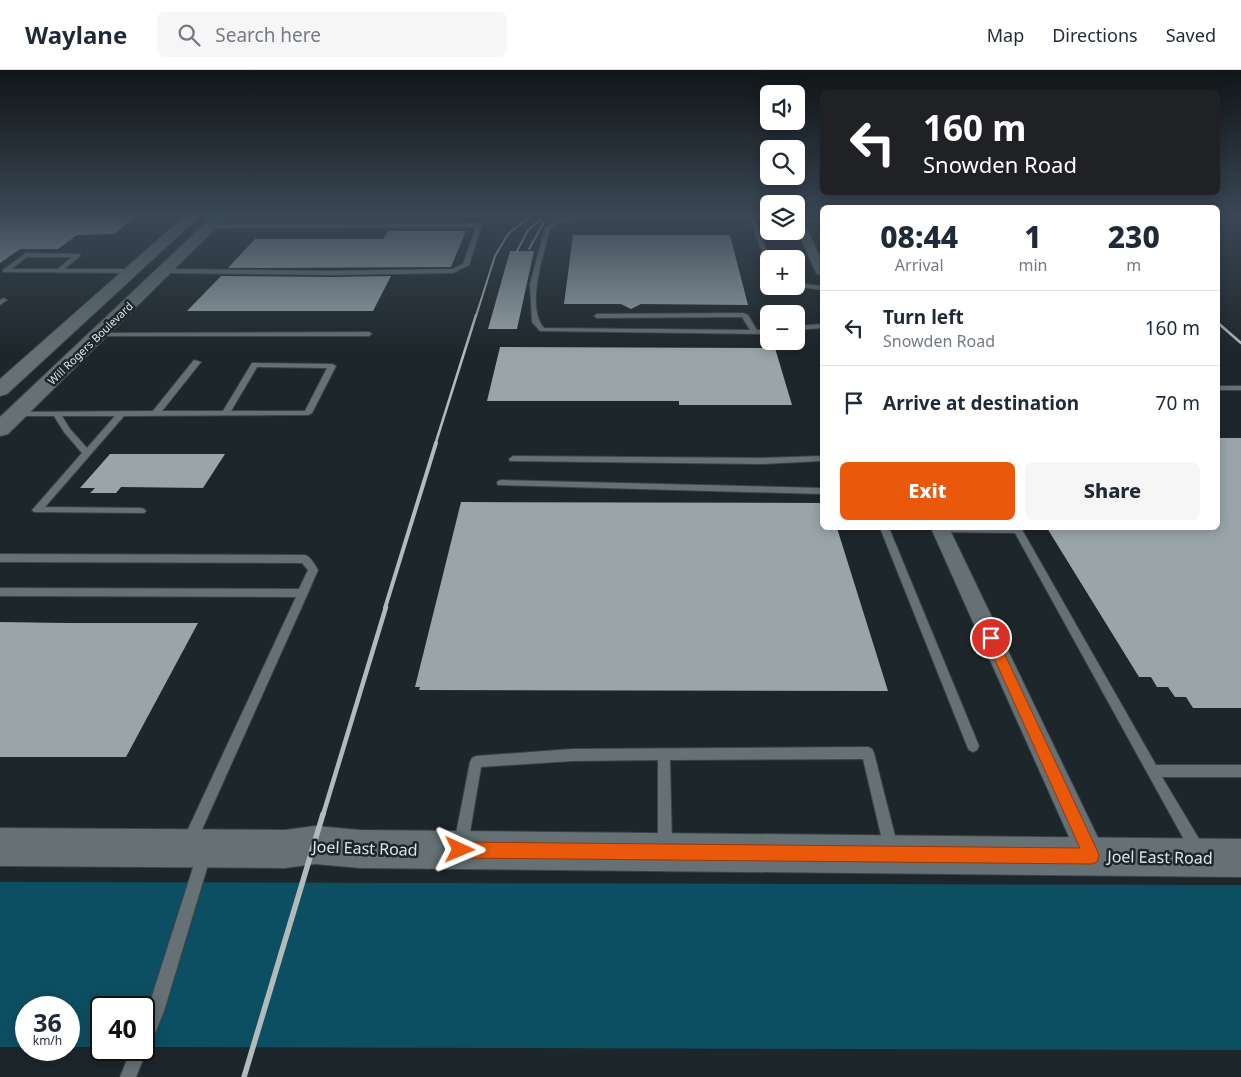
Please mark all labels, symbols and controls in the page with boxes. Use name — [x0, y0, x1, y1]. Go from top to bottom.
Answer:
search box — [157, 12, 507, 57]
text: Waylane — [25, 18, 127, 51]
icon: search — [175, 21, 203, 49]
text: Search here — [215, 22, 321, 48]
text: Map — [987, 23, 1024, 47]
text: Directions — [1052, 23, 1138, 47]
text: Saved — [1166, 23, 1216, 47]
map controls — [760, 85, 805, 350]
button: sound — [760, 85, 805, 130]
text: 160 m — [923, 104, 1026, 151]
icon: left — [840, 110, 905, 175]
button: search — [760, 140, 805, 185]
text: Snowden Road — [923, 149, 1077, 179]
button: layers — [760, 195, 805, 240]
text: 08:44 — [880, 216, 958, 257]
text: 1 — [1024, 216, 1042, 257]
text: 230 — [1108, 216, 1160, 257]
button: + — [760, 250, 805, 295]
text: Arrival — [895, 254, 944, 276]
text: min — [1018, 254, 1047, 276]
text: m — [1126, 254, 1141, 276]
street label: Will Rogers Boulevard — [44, 298, 136, 388]
text: Turn left — [883, 304, 964, 330]
button: − — [760, 305, 805, 350]
icon: left — [840, 314, 868, 342]
text: 160 m — [1145, 315, 1200, 341]
text: Snowden Road — [883, 330, 995, 352]
icon: arrive — [840, 389, 868, 417]
text: Arrive at destination — [883, 390, 1079, 416]
text: 70 m — [1156, 390, 1200, 416]
button: Exit — [840, 462, 1015, 520]
button: Share — [1025, 462, 1200, 520]
pin — [970, 617, 1012, 659]
icon: arrive — [977, 624, 1005, 652]
position arrow — [433, 823, 485, 875]
street label: Joel East Road — [310, 835, 418, 861]
street label: Joel East Road — [1105, 845, 1213, 869]
speed limit sign: 40 — [90, 996, 155, 1061]
text: 36 — [33, 1005, 62, 1039]
text: km/h — [33, 1032, 62, 1049]

